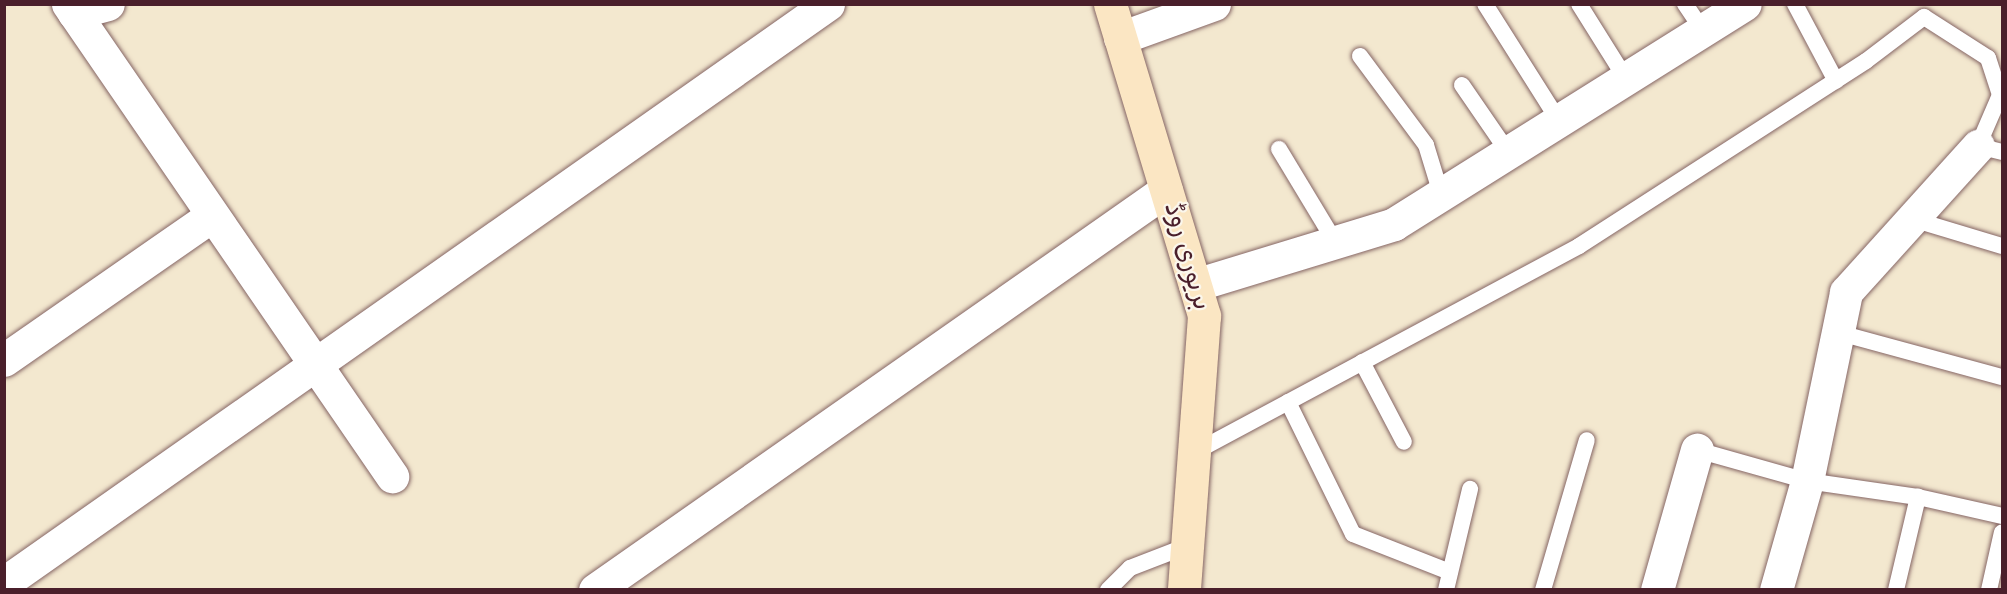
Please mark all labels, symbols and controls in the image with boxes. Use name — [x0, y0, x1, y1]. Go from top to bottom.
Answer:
street label: بریوری روڈ — [1155, 200, 1215, 314]

